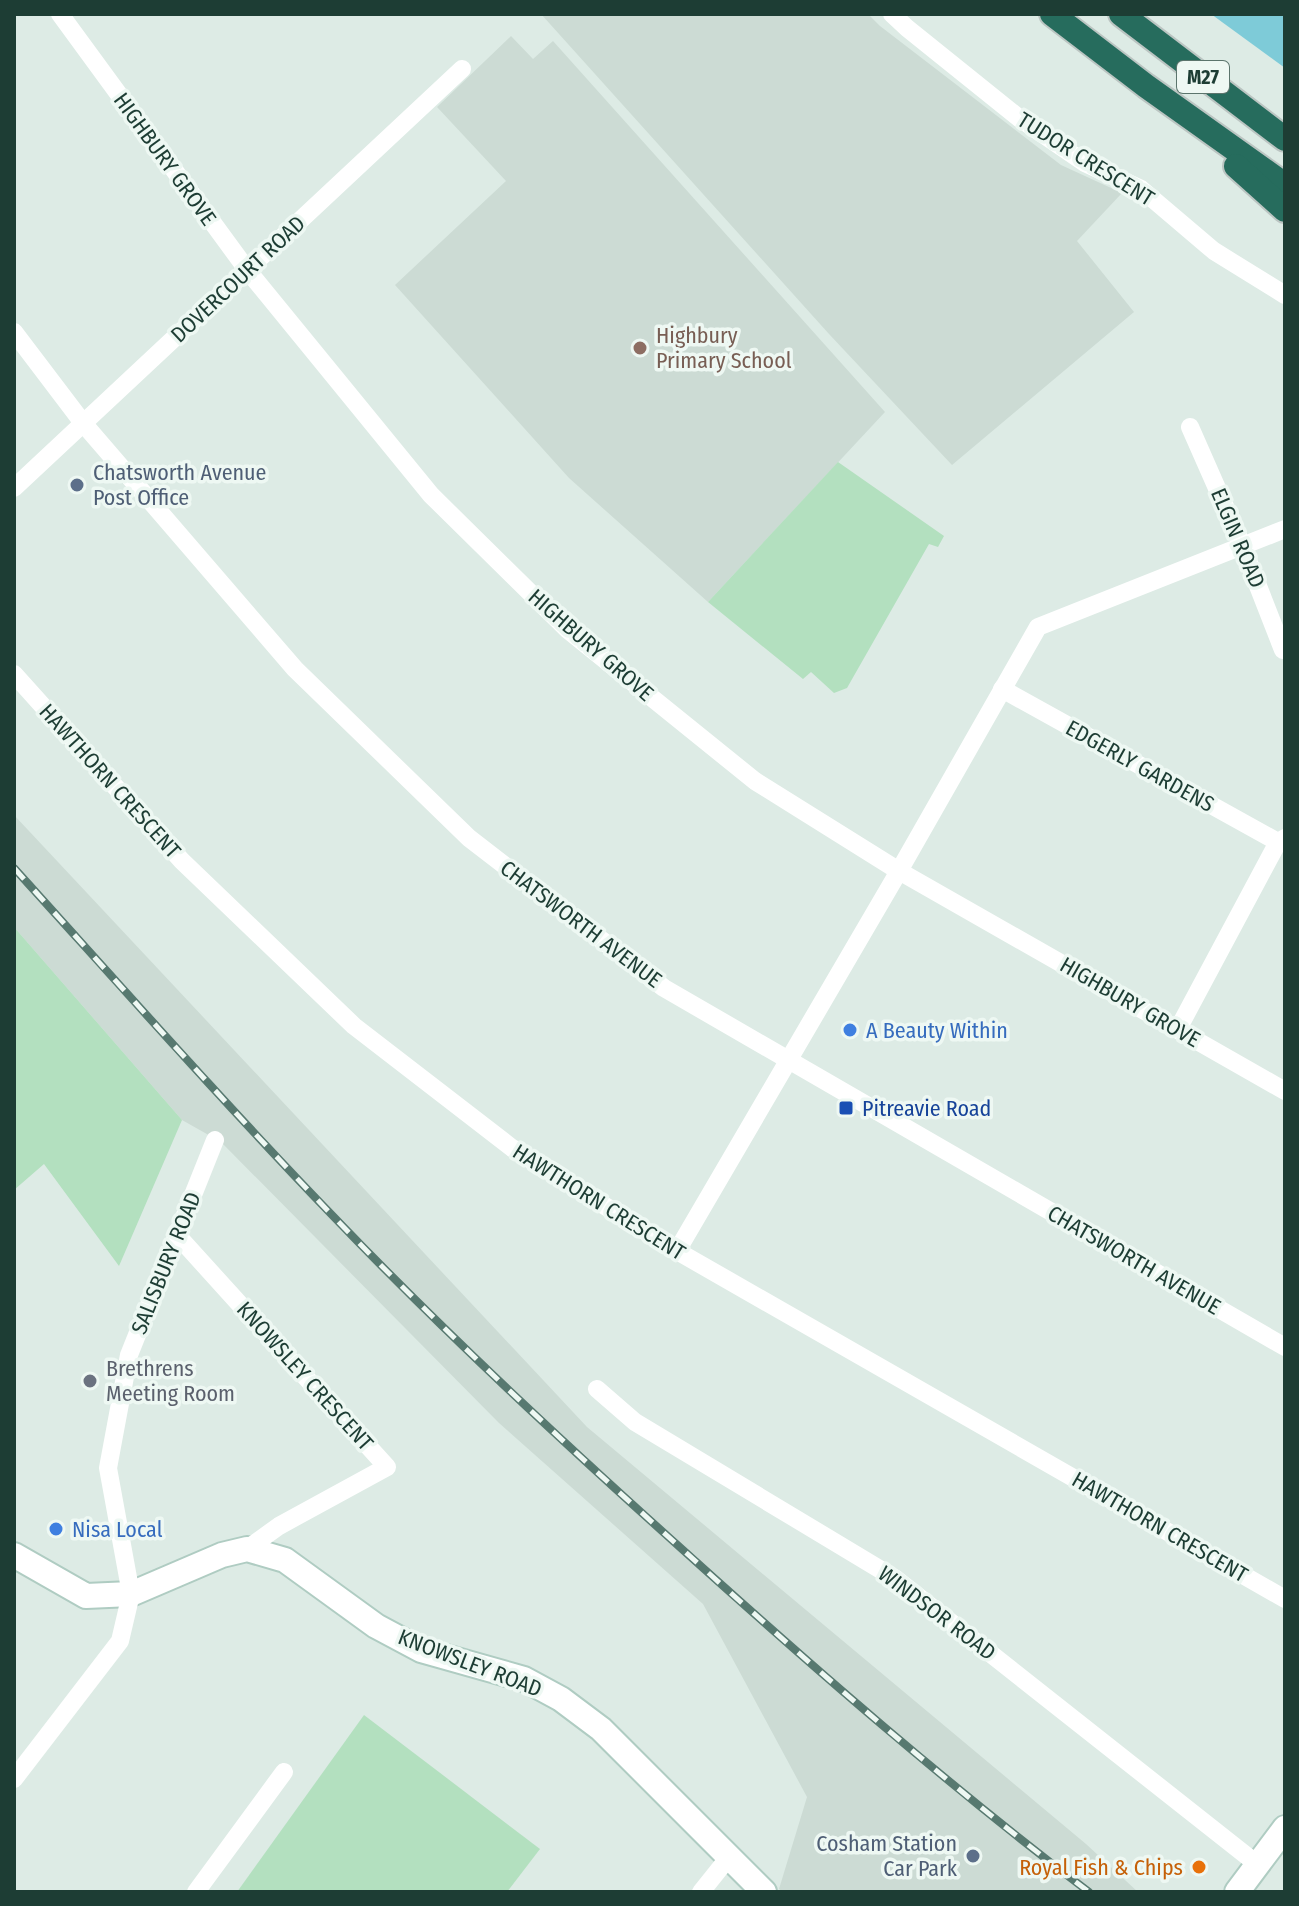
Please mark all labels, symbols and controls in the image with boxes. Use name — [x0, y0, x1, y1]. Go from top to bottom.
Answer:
road number: M27 — [1177, 61, 1229, 93]
street label: HIGHBURY GROVE — [108, 87, 222, 231]
street label: TUDOR CRESCENT — [1013, 106, 1160, 212]
street label: DOVERCOURT ROAD — [165, 210, 311, 348]
place label: Highbury Primary School — [656, 322, 792, 374]
marker: Highbury Primary School — [631, 339, 649, 357]
place label: Chatsworth Avenue Post Office — [93, 459, 267, 511]
marker: Chatsworth Avenue Post Office — [68, 476, 86, 494]
street label: ELGIN ROAD — [1205, 484, 1271, 592]
street label: HIGHBURY GROVE — [523, 583, 659, 707]
street label: HAWTHORN CRESCENT — [34, 698, 187, 864]
street label: EDGERLY GARDENS — [1061, 714, 1219, 818]
street label: CHATSWORTH AVENUE — [495, 854, 667, 994]
street label: HIGHBURY GROVE — [1055, 951, 1205, 1053]
place label: A Beauty Within — [866, 1017, 1008, 1044]
marker: A Beauty Within — [841, 1021, 859, 1039]
place label: Pitreavie Road — [862, 1095, 991, 1122]
marker: Pitreavie Road — [837, 1099, 855, 1117]
street label: HAWTHORN CRESCENT — [508, 1138, 691, 1266]
street label: SALISBURY ROAD — [125, 1188, 207, 1338]
street label: CHATSWORTH AVENUE — [1043, 1199, 1225, 1321]
street label: KNOWSLEY CRESCENT — [231, 1296, 380, 1457]
place label: Brethrens Meeting Room — [106, 1355, 235, 1407]
marker: Brethrens Meeting Room — [81, 1372, 99, 1390]
street label: HAWTHORN CRESCENT — [1067, 1466, 1253, 1589]
place label: Nisa Local — [72, 1516, 163, 1543]
marker: Nisa Local — [47, 1520, 65, 1538]
street label: WINDSOR ROAD — [873, 1560, 1001, 1666]
street label: KNOWSLEY ROAD — [394, 1623, 546, 1703]
place label: Cosham Station Car Park — [816, 1830, 958, 1882]
marker: Cosham Station Car Park — [964, 1847, 982, 1865]
place label: Royal Fish & Chips — [1019, 1854, 1183, 1881]
marker: Royal Fish & Chips — [1190, 1858, 1208, 1876]

